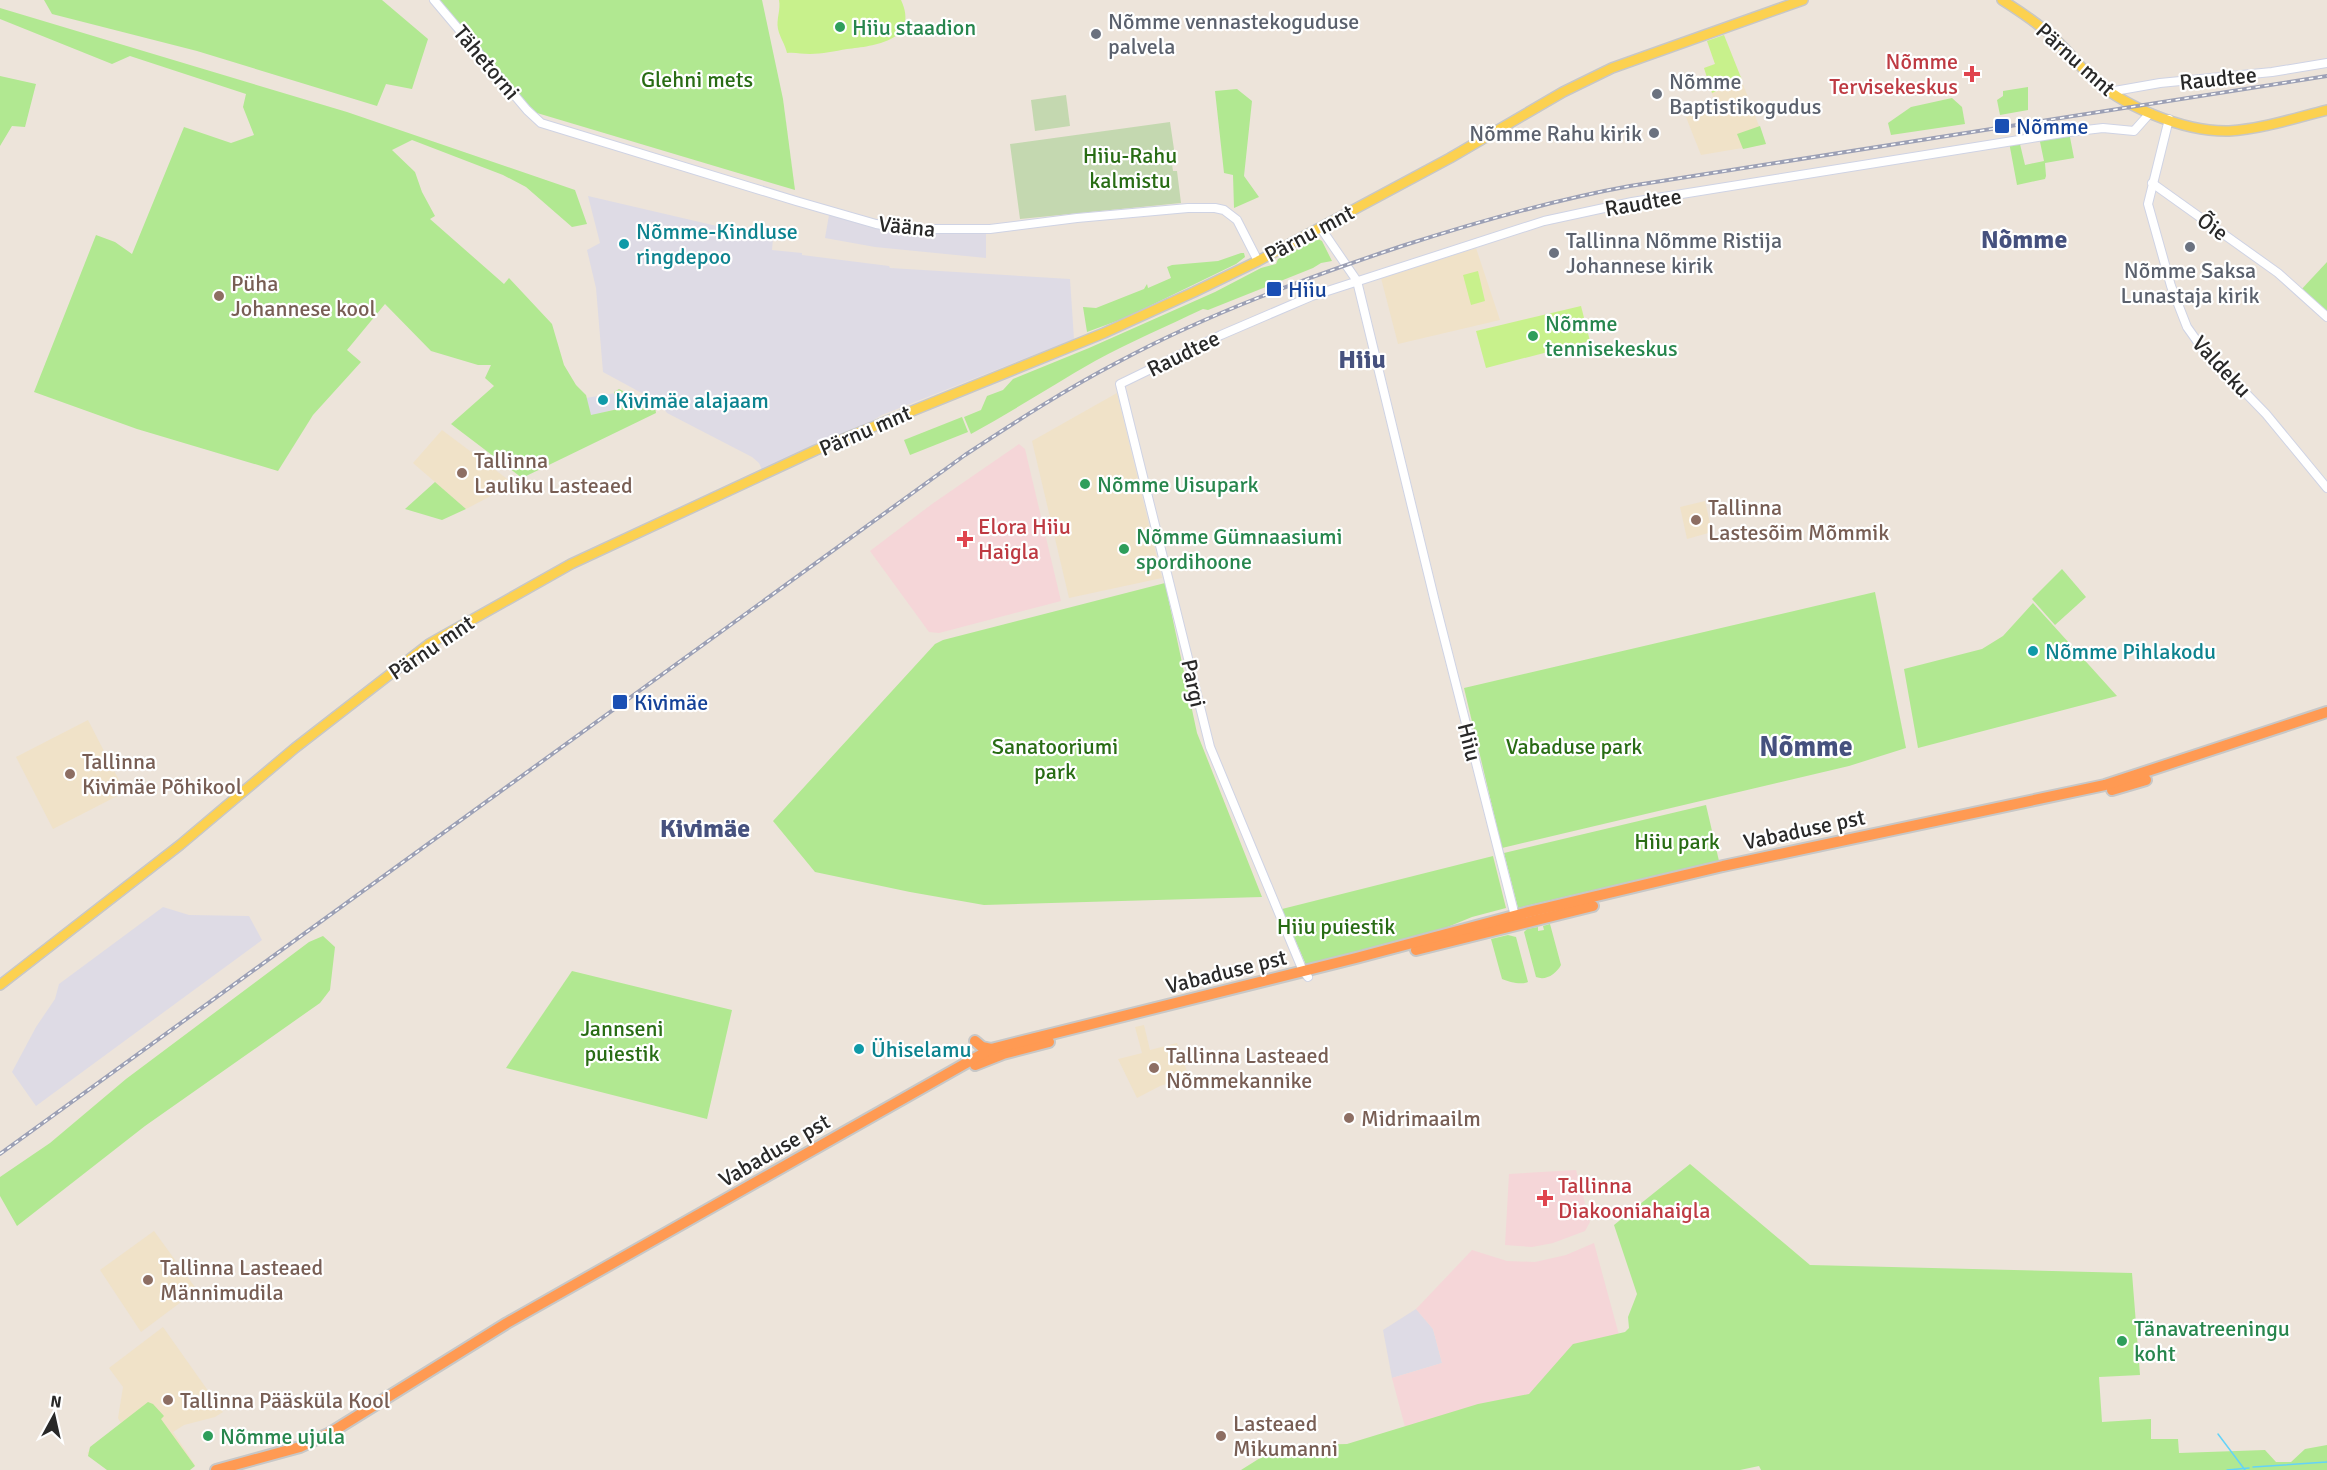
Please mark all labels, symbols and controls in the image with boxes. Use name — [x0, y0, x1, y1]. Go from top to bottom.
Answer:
place label: Nõmme vennastekoguduse palvela — [1108, 8, 1359, 60]
place label: Hiiu staadion — [852, 14, 976, 41]
street label: Pärnu mnt — [2030, 17, 2121, 102]
street label: Tähetorni — [448, 19, 526, 105]
marker: Hiiu staadion — [833, 20, 847, 34]
marker: Nõmme vennastekoguduse palvela — [1089, 27, 1103, 41]
place label: Nõmme Tervisekeskus — [1829, 48, 1958, 100]
street label: Raudtee — [2178, 61, 2258, 96]
marker: Nõmme Tervisekeskus — [1963, 65, 1981, 83]
park label: Glehni mets — [641, 66, 753, 93]
place label: Nõmme Baptistikogudus — [1669, 68, 1821, 120]
marker: Nõmme Baptistikogudus — [1650, 87, 1664, 101]
place label: Nõmme — [2016, 113, 2088, 140]
marker: Nõmme — [1993, 117, 2011, 135]
place label: Nõmme Rahu kirik — [1469, 120, 1642, 147]
marker: Nõmme Rahu kirik — [1647, 126, 1661, 140]
park label: Hiiu-Rahu kalmistu — [1083, 142, 1177, 194]
street label: Raudtee — [1603, 182, 1684, 223]
street label: Pärnu mnt — [1260, 199, 1359, 268]
street label: Õie — [2192, 206, 2233, 247]
street label: Vääna — [877, 210, 937, 243]
place label: Nõmme-Kindluse ringdepoo — [636, 218, 798, 270]
district label: Nõmme — [1981, 224, 2067, 256]
place label: Tallinna Nõmme Ristija Johannese kirik — [1566, 227, 1782, 279]
marker: Nõmme-Kindluse ringdepoo — [617, 237, 631, 251]
marker: Nõmme Saksa Lunastaja kirik — [2183, 240, 2197, 254]
marker: Tallinna Nõmme Ristija Johannese kirik — [1547, 246, 1561, 260]
place label: Nõmme Saksa Lunastaja kirik — [2120, 257, 2260, 309]
place label: Püha Johannese kool — [231, 270, 376, 322]
place label: Hiiu — [1288, 276, 1327, 303]
marker: Hiiu — [1265, 280, 1283, 298]
marker: Püha Johannese kool — [212, 289, 226, 303]
place label: Nõmme tennisekeskus — [1545, 310, 1678, 362]
street label: Raudtee — [1143, 324, 1224, 383]
marker: Nõmme tennisekeskus — [1526, 329, 1540, 343]
street label: Valdeku — [2186, 330, 2257, 403]
district label: Hiiu — [1338, 344, 1386, 376]
place label: Kivimäe alajaam — [615, 387, 769, 414]
marker: Kivimäe alajaam — [596, 393, 610, 407]
street label: Pärnu mnt — [815, 399, 916, 462]
place label: Tallinna Lauliku Lasteaed — [474, 447, 633, 499]
marker: Tallinna Lauliku Lasteaed — [455, 466, 469, 480]
place label: Nõmme Uisupark — [1097, 471, 1259, 498]
marker: Nõmme Uisupark — [1078, 477, 1092, 491]
place label: Tallinna Lastesõim Mõmmik — [1708, 494, 1889, 546]
place label: Elora Hiiu Haigla — [978, 513, 1071, 565]
marker: Tallinna Lastesõim Mõmmik — [1689, 513, 1703, 527]
place label: Nõmme Gümnaasiumi spordihoone — [1136, 523, 1343, 575]
marker: Elora Hiiu Haigla — [956, 530, 974, 548]
marker: Nõmme Gümnaasiumi spordihoone — [1117, 542, 1131, 556]
street label: Pärnu mnt — [383, 609, 479, 686]
place label: Nõmme Pihlakodu — [2045, 638, 2216, 665]
marker: Nõmme Pihlakodu — [2026, 644, 2040, 658]
street label: Pargi — [1175, 657, 1212, 710]
place label: Kivimäe — [634, 689, 708, 716]
marker: Kivimäe — [611, 693, 629, 711]
street label: Hiiu — [1452, 720, 1487, 764]
district label: Nõmme — [1759, 730, 1853, 764]
park label: Sanatooriumi park — [992, 733, 1118, 785]
park label: Vabaduse park — [1506, 733, 1642, 760]
place label: Tallinna Kivimäe Põhikool — [82, 748, 242, 800]
marker: Tallinna Kivimäe Põhikool — [63, 767, 77, 781]
street label: Vabaduse pst — [1741, 803, 1868, 856]
district label: Kivimäe — [660, 813, 750, 845]
park label: Hiiu park — [1634, 828, 1720, 855]
park label: Hiiu puiestik — [1277, 913, 1395, 940]
street label: Vabaduse pst — [1163, 943, 1290, 1000]
park label: Jannseni puiestik — [580, 1015, 664, 1067]
place label: Ühiselamu — [871, 1036, 972, 1063]
marker: Ühiselamu — [852, 1042, 866, 1056]
place label: Tallinna Lasteaed Nõmmekannike — [1166, 1042, 1329, 1094]
marker: Tallinna Lasteaed Nõmmekannike — [1147, 1061, 1161, 1075]
place label: Midrimaailm — [1361, 1105, 1481, 1132]
street label: Vabaduse pst — [714, 1108, 835, 1193]
marker: Midrimaailm — [1342, 1111, 1356, 1125]
place label: Tallinna Diakooniahaigla — [1558, 1172, 1710, 1224]
marker: Tallinna Diakooniahaigla — [1536, 1189, 1554, 1207]
place label: Tallinna Lasteaed Männimudila — [160, 1254, 323, 1306]
marker: Tallinna Lasteaed Männimudila — [141, 1273, 155, 1287]
place label: Tänavatreeningu koht — [2134, 1315, 2290, 1367]
marker: Tänavatreeningu koht — [2115, 1334, 2129, 1348]
north arrow — [24, 1386, 84, 1446]
place label: Tallinna Pääsküla Kool — [180, 1387, 390, 1414]
text: N — [49, 1391, 63, 1413]
marker: Tallinna Pääsküla Kool — [161, 1393, 175, 1407]
place label: Lasteaed Mikumanni — [1233, 1410, 1338, 1462]
place label: Nõmme ujula — [220, 1423, 345, 1450]
marker: Nõmme ujula — [201, 1429, 215, 1443]
marker: Lasteaed Mikumanni — [1214, 1429, 1228, 1443]

